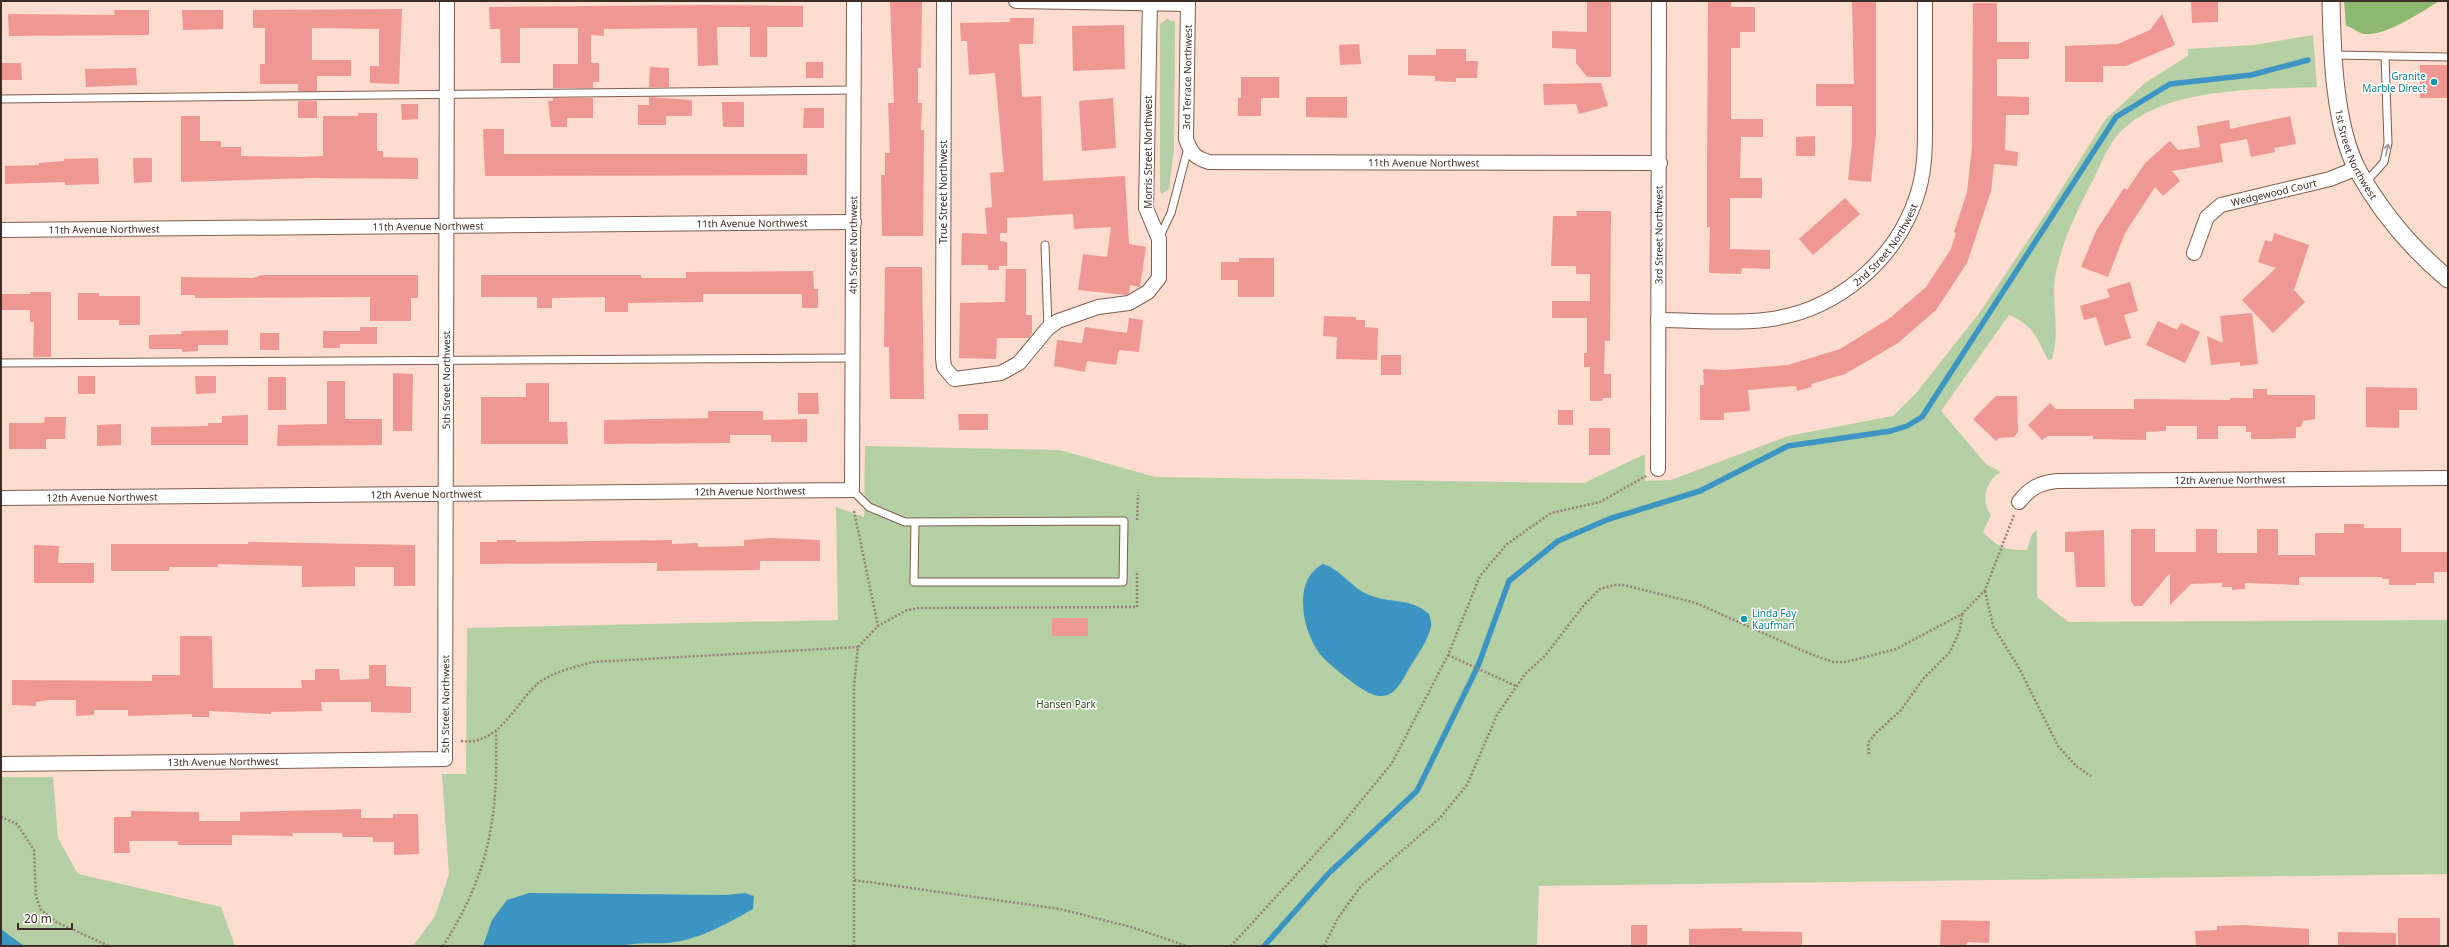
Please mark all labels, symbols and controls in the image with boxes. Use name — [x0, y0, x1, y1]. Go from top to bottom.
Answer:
street label: 3rd Terrace Northwest — [1179, 24, 1195, 130]
place label: Granite Marble Direct — [2362, 69, 2426, 95]
marker: Granite Marble Direct — [2429, 77, 2439, 87]
street label: Morris Street Northwest — [1141, 95, 1155, 209]
street label: 1st Street Northwest — [2332, 108, 2381, 202]
street label: True Street Northwest — [936, 140, 950, 244]
one-way arrow — [2383, 144, 2391, 157]
street label: 11th Avenue Northwest — [1368, 155, 1480, 170]
street label: Wedgewood Court — [2230, 175, 2318, 209]
street label: 3rd Street Northwest — [1651, 185, 1666, 284]
street label: 4th Street Northwest — [846, 195, 860, 294]
street label: 2nd Street Northwest — [1850, 201, 1921, 289]
street label: 11th Avenue Northwest — [696, 215, 808, 230]
street label: 11th Avenue Northwest — [372, 218, 484, 234]
street label: 11th Avenue Northwest — [48, 222, 160, 237]
street label: 5th Street Northwest — [439, 330, 453, 429]
street label: 12th Avenue Northwest — [2174, 472, 2286, 487]
street label: 12th Avenue Northwest — [694, 483, 806, 498]
street label: 12th Avenue Northwest — [370, 486, 482, 502]
street label: 12th Avenue Northwest — [46, 490, 158, 505]
place label: Linda Fay Kaufman — [1752, 606, 1797, 632]
marker: Linda Fay Kaufman — [1739, 614, 1749, 624]
street label: 5th Street Northwest — [438, 654, 452, 753]
park label: Hansen Park — [1036, 697, 1096, 711]
street label: 13th Avenue Northwest — [167, 754, 279, 769]
scale bar — [18, 905, 72, 931]
text: 20 m — [24, 910, 52, 927]

